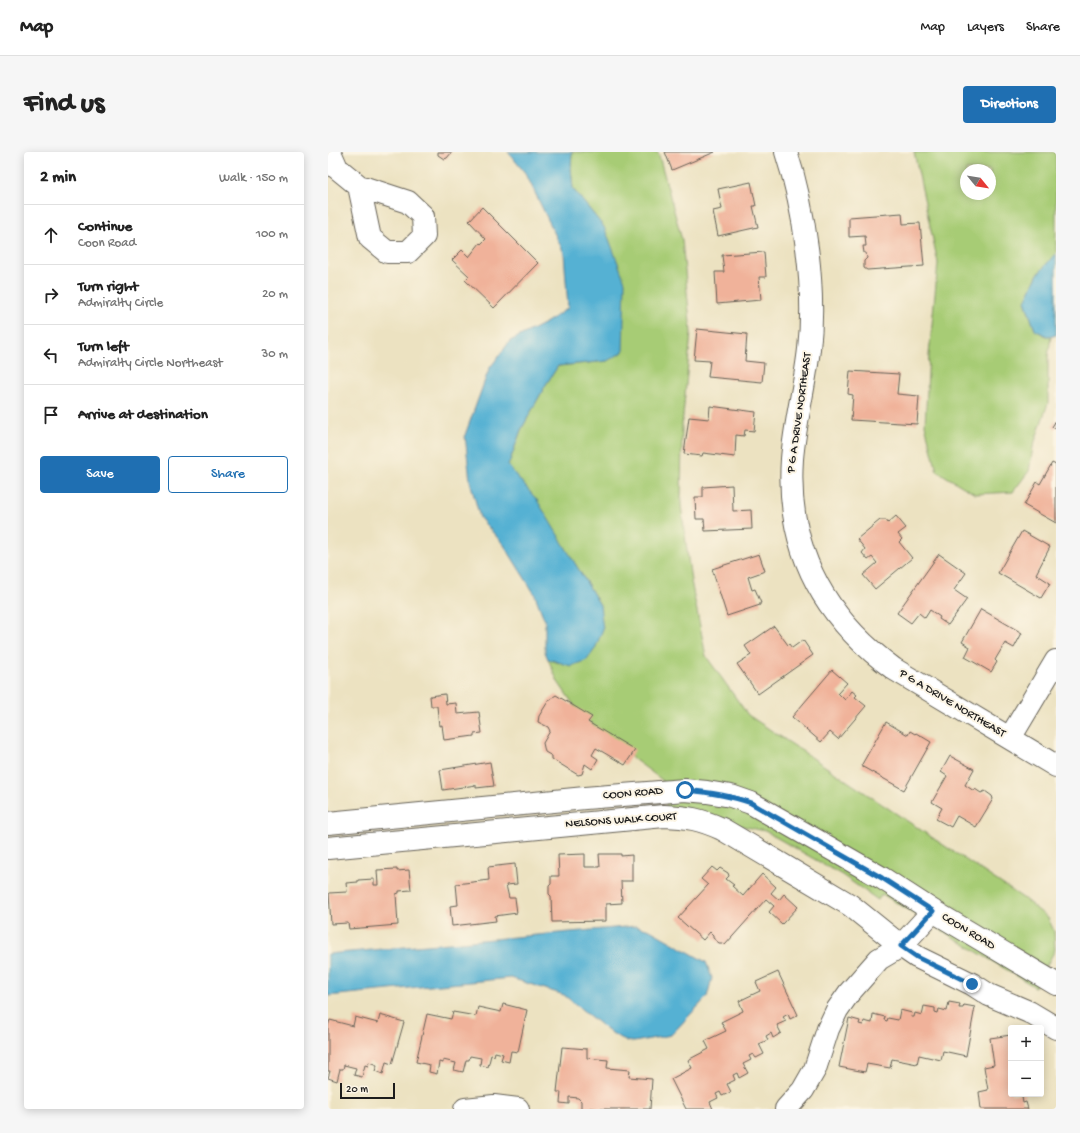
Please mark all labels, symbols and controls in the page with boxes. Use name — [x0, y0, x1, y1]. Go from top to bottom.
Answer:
text: Map — [20, 16, 53, 39]
text: Map — [921, 19, 945, 36]
text: Layers — [967, 19, 1004, 36]
text: Share — [1026, 19, 1060, 36]
button: Directions — [963, 86, 1056, 123]
text: Find us — [24, 88, 104, 121]
north arrow — [960, 164, 996, 200]
text: 2 min — [40, 168, 76, 188]
text: Walk · 150 m — [219, 171, 288, 186]
text: Continue — [78, 218, 132, 236]
icon: ahead — [40, 224, 62, 246]
text: 100 m — [256, 227, 288, 242]
text: Coon Road — [78, 236, 136, 251]
text: Turn right — [78, 278, 138, 296]
icon: right — [40, 284, 62, 306]
text: 20 m — [262, 287, 288, 302]
text: Admiralty Circle — [78, 296, 163, 311]
text: Turn left — [78, 338, 129, 356]
icon: left — [40, 344, 62, 366]
text: 30 m — [262, 347, 288, 362]
street label: P G A DRIVE NORTHEAST — [784, 351, 816, 475]
text: Admiralty Circle Northeast — [78, 356, 222, 371]
icon: arrive — [40, 404, 62, 426]
text: Arrive at destination — [78, 406, 208, 424]
button: Save — [40, 456, 160, 493]
button: Share — [168, 456, 288, 493]
street label: P G A DRIVE NORTHEAST — [896, 666, 1009, 742]
route start — [676, 781, 694, 799]
street label: COON ROAD — [602, 784, 664, 804]
street label: NELSONS WALK COURT — [565, 810, 678, 832]
street label: COON ROAD — [939, 911, 997, 954]
route end — [963, 975, 981, 993]
map controls — [1008, 1025, 1044, 1097]
button: + — [1008, 1025, 1044, 1061]
button: − — [1008, 1061, 1044, 1097]
scale bar — [340, 1081, 395, 1100]
text: 20 m — [346, 1084, 368, 1096]

